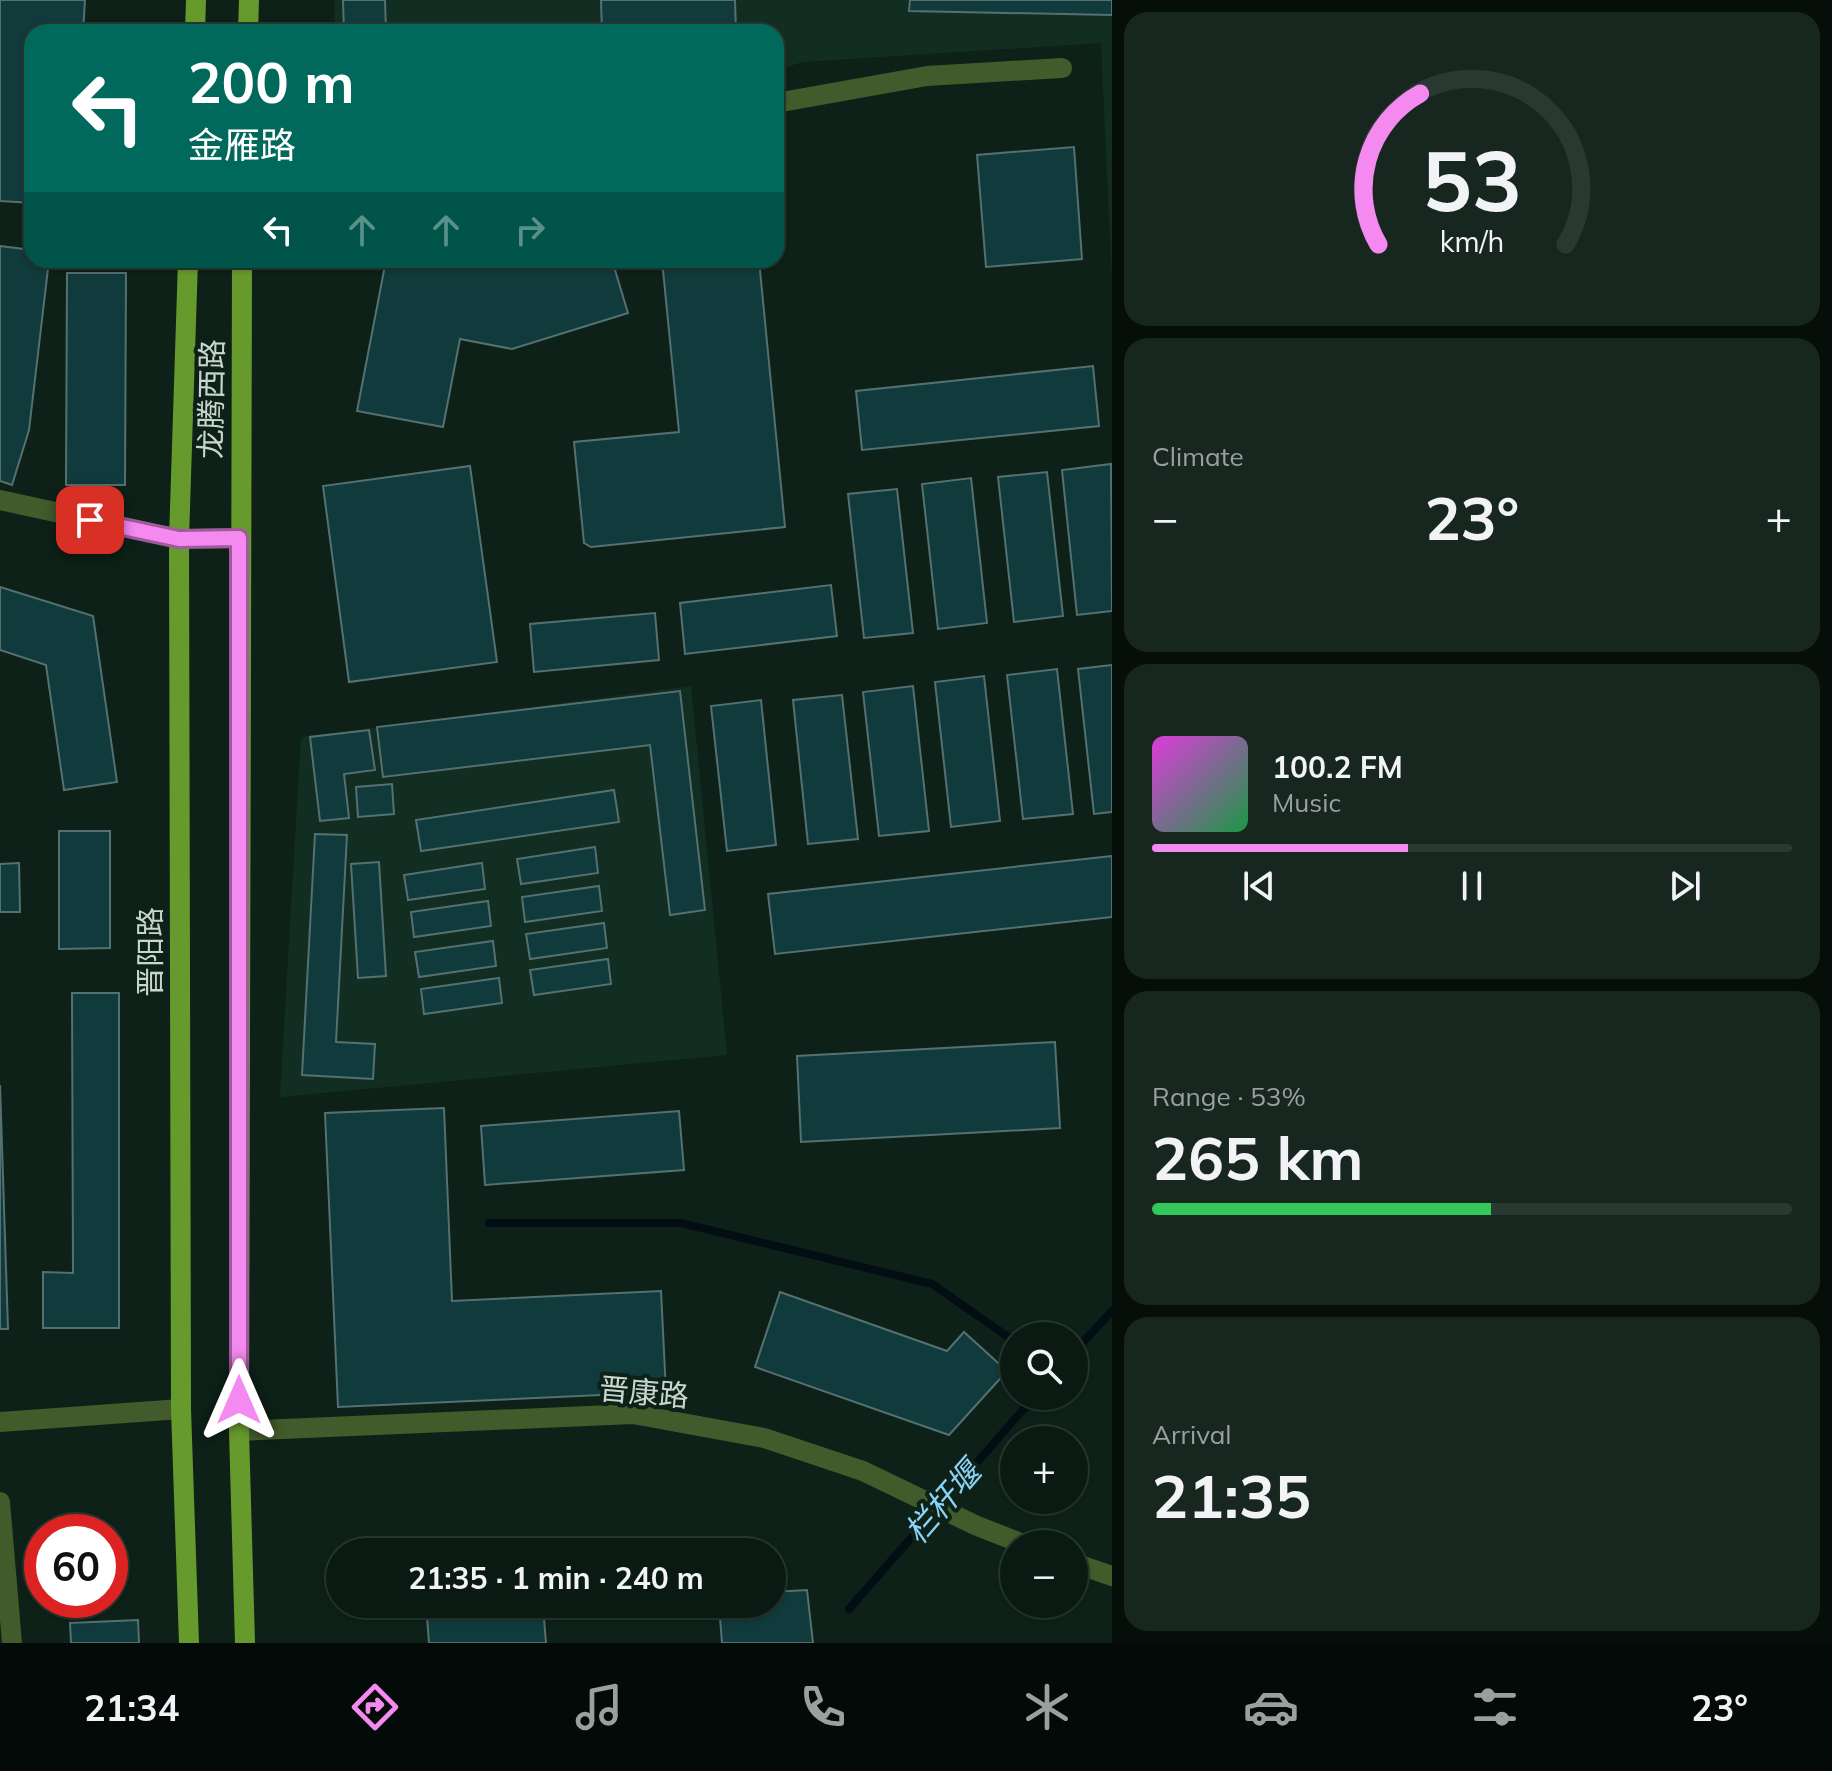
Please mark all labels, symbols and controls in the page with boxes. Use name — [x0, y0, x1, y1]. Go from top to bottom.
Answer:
text: 200 m — [188, 47, 355, 117]
icon: left — [56, 56, 160, 160]
text: 金雁路 — [188, 122, 296, 167]
text: 53 — [1422, 127, 1522, 232]
icon: left — [256, 208, 300, 252]
icon: ahead — [340, 208, 384, 252]
icon: ahead — [424, 208, 468, 252]
icon: right — [508, 208, 552, 252]
text: km/h — [1440, 223, 1504, 259]
street label: 龙腾西路 — [191, 339, 231, 459]
text: Climate — [1152, 440, 1244, 473]
text: 23° — [1425, 480, 1519, 555]
pin — [56, 486, 124, 554]
text: − — [1152, 490, 1178, 545]
text: + — [1766, 490, 1792, 545]
icon: arrive — [68, 498, 112, 542]
text: 100.2 FM — [1272, 748, 1403, 786]
text: Music — [1272, 786, 1341, 819]
icon: previous — [1237, 864, 1281, 908]
icon: pause — [1450, 864, 1494, 908]
icon: next — [1663, 864, 1707, 908]
street label: 晋阳路 — [131, 907, 169, 997]
text: Range · 53% — [1152, 1080, 1306, 1113]
text: 265 km — [1152, 1120, 1364, 1195]
map controls — [1000, 1322, 1088, 1618]
button: search — [1000, 1322, 1088, 1410]
position arrow — [197, 1358, 281, 1442]
street label: 晋康路 — [598, 1369, 690, 1415]
text: Arrival — [1152, 1418, 1232, 1451]
button: + — [1000, 1426, 1088, 1514]
water label: 栏杆堰 — [895, 1449, 992, 1551]
text: 21:35 — [1152, 1458, 1311, 1533]
speed limit sign: 60 — [24, 1514, 128, 1618]
button: − — [1000, 1530, 1088, 1618]
text: 21:35 · 1 min · 240 m — [408, 1559, 704, 1597]
icon: directions — [347, 1679, 403, 1735]
icon: music — [571, 1679, 627, 1735]
icon: phone — [795, 1679, 851, 1735]
icon: climate — [1019, 1679, 1075, 1735]
icon: car — [1243, 1679, 1299, 1735]
icon: filters — [1467, 1679, 1523, 1735]
text: 21:34 — [84, 1685, 179, 1730]
text: 23° — [1691, 1685, 1748, 1730]

